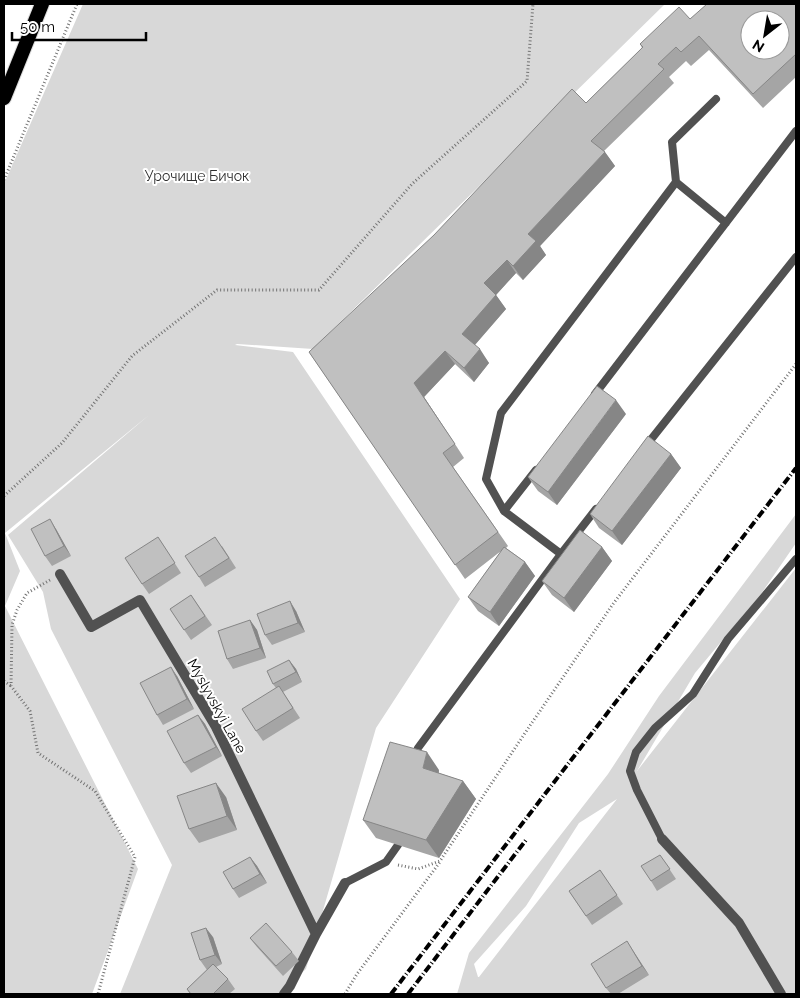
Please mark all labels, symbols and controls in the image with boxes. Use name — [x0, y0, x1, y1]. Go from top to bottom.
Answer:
scale bar — [12, 10, 146, 42]
north arrow — [740, 10, 790, 60]
text: 50 m — [20, 18, 55, 36]
text: N — [750, 37, 767, 56]
park label: Урочище Бичок — [145, 168, 249, 184]
street label: Myslyvskyi Lane — [184, 656, 250, 756]

